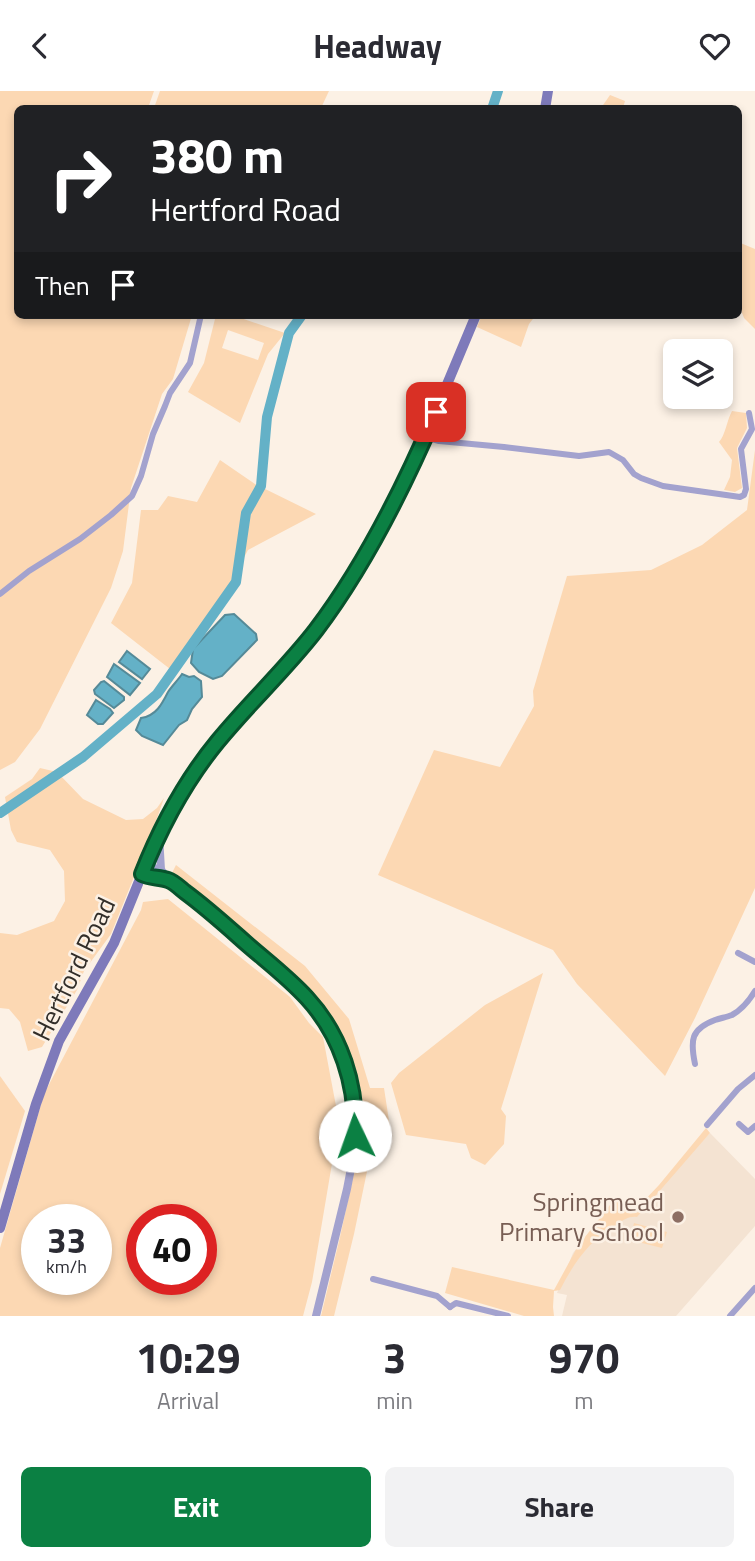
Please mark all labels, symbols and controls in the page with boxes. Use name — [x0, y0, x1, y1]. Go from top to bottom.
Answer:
text: Headway — [313, 22, 442, 70]
icon: back — [21, 27, 59, 65]
icon: heart — [696, 27, 734, 65]
text: 380 m — [150, 117, 284, 192]
icon: right — [35, 133, 126, 224]
text: Hertford Road — [150, 185, 341, 233]
text: Then — [35, 266, 90, 305]
icon: arrive — [104, 266, 142, 304]
map controls — [663, 339, 733, 409]
button: layers — [663, 339, 733, 409]
pin — [406, 382, 466, 442]
icon: arrive — [417, 393, 455, 431]
street label: Hertford Road — [22, 890, 125, 1047]
position arrow — [318, 1099, 392, 1173]
place label: Springmead Primary School — [499, 1182, 664, 1251]
speed limit sign: 40 — [126, 1204, 217, 1295]
marker: Springmead Primary School — [670, 1209, 686, 1225]
text: 33 — [47, 1213, 86, 1267]
text: km/h — [46, 1253, 87, 1280]
text: 10:29 — [136, 1325, 241, 1389]
text: 3 — [383, 1325, 406, 1389]
text: 970 — [549, 1325, 619, 1389]
text: Arrival — [157, 1383, 219, 1418]
text: min — [376, 1383, 413, 1418]
text: m — [574, 1383, 594, 1418]
button: Exit — [21, 1467, 371, 1547]
button: Share — [385, 1467, 734, 1547]

